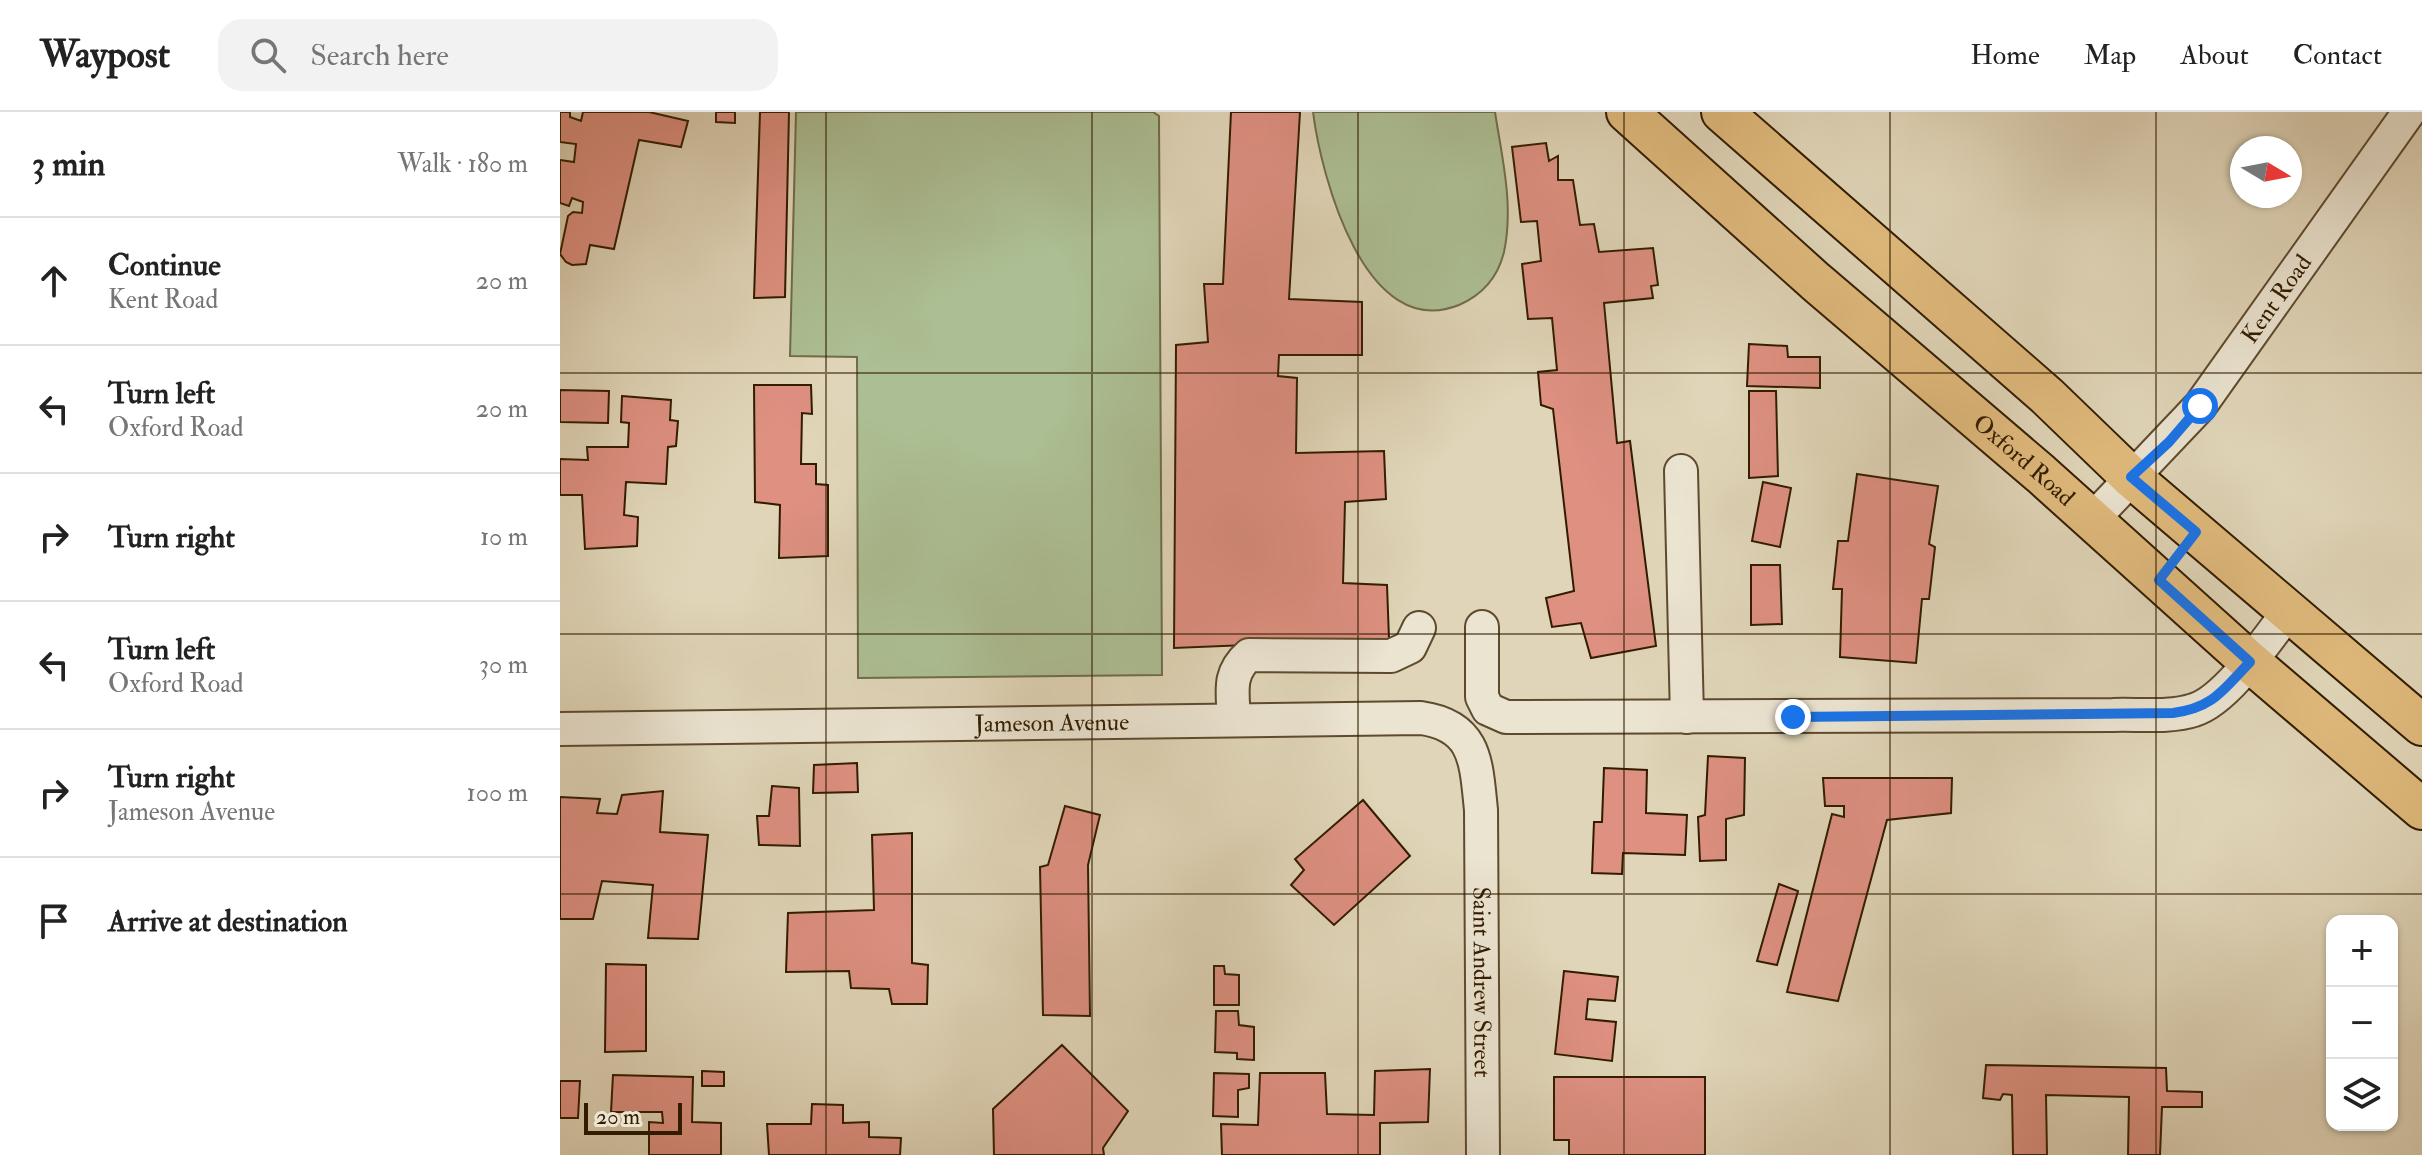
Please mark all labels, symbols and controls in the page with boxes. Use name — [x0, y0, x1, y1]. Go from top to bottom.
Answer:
search box — [218, 19, 778, 91]
text: Waypost — [40, 31, 170, 79]
icon: search — [246, 33, 290, 77]
text: Search here — [310, 37, 449, 74]
text: Home — [1970, 38, 2040, 73]
text: Map — [2084, 38, 2136, 73]
text: About — [2180, 38, 2249, 73]
text: Contact — [2293, 38, 2382, 73]
north arrow — [2230, 136, 2302, 208]
text: 3 min — [32, 143, 105, 186]
text: Walk · 180 m — [398, 148, 528, 180]
text: Continue — [108, 247, 221, 284]
street label: Kent Road — [2234, 248, 2318, 349]
icon: ahead — [32, 259, 76, 303]
text: 20 m — [476, 265, 528, 297]
text: Kent Road — [108, 284, 218, 316]
text: Turn left — [108, 375, 215, 412]
icon: left — [32, 387, 76, 431]
route start — [2182, 388, 2218, 424]
text: 20 m — [476, 393, 528, 425]
street label: Oxford Road — [1967, 407, 2082, 513]
text: Oxford Road — [108, 412, 244, 444]
icon: right — [32, 515, 76, 559]
text: Turn right — [108, 519, 235, 556]
text: 10 m — [480, 521, 528, 553]
text: Turn left — [108, 631, 215, 668]
icon: left — [32, 643, 76, 687]
text: 30 m — [479, 649, 528, 681]
text: Oxford Road — [108, 668, 244, 700]
route end — [1775, 699, 1811, 735]
street label: Jameson Avenue — [974, 706, 1129, 739]
text: Turn right — [108, 759, 235, 796]
icon: right — [32, 771, 76, 815]
text: 100 m — [467, 777, 528, 809]
text: Jameson Avenue — [108, 796, 275, 828]
street label: Saint Andrew Street — [1466, 887, 1498, 1078]
icon: arrive — [32, 899, 76, 943]
text: Arrive at destination — [108, 903, 348, 940]
map controls — [2326, 915, 2398, 1131]
button: + — [2326, 915, 2398, 987]
button: − — [2326, 987, 2398, 1059]
button: layers — [2326, 1059, 2398, 1131]
scale bar — [584, 1099, 682, 1135]
text: 20 m — [596, 1103, 640, 1131]

